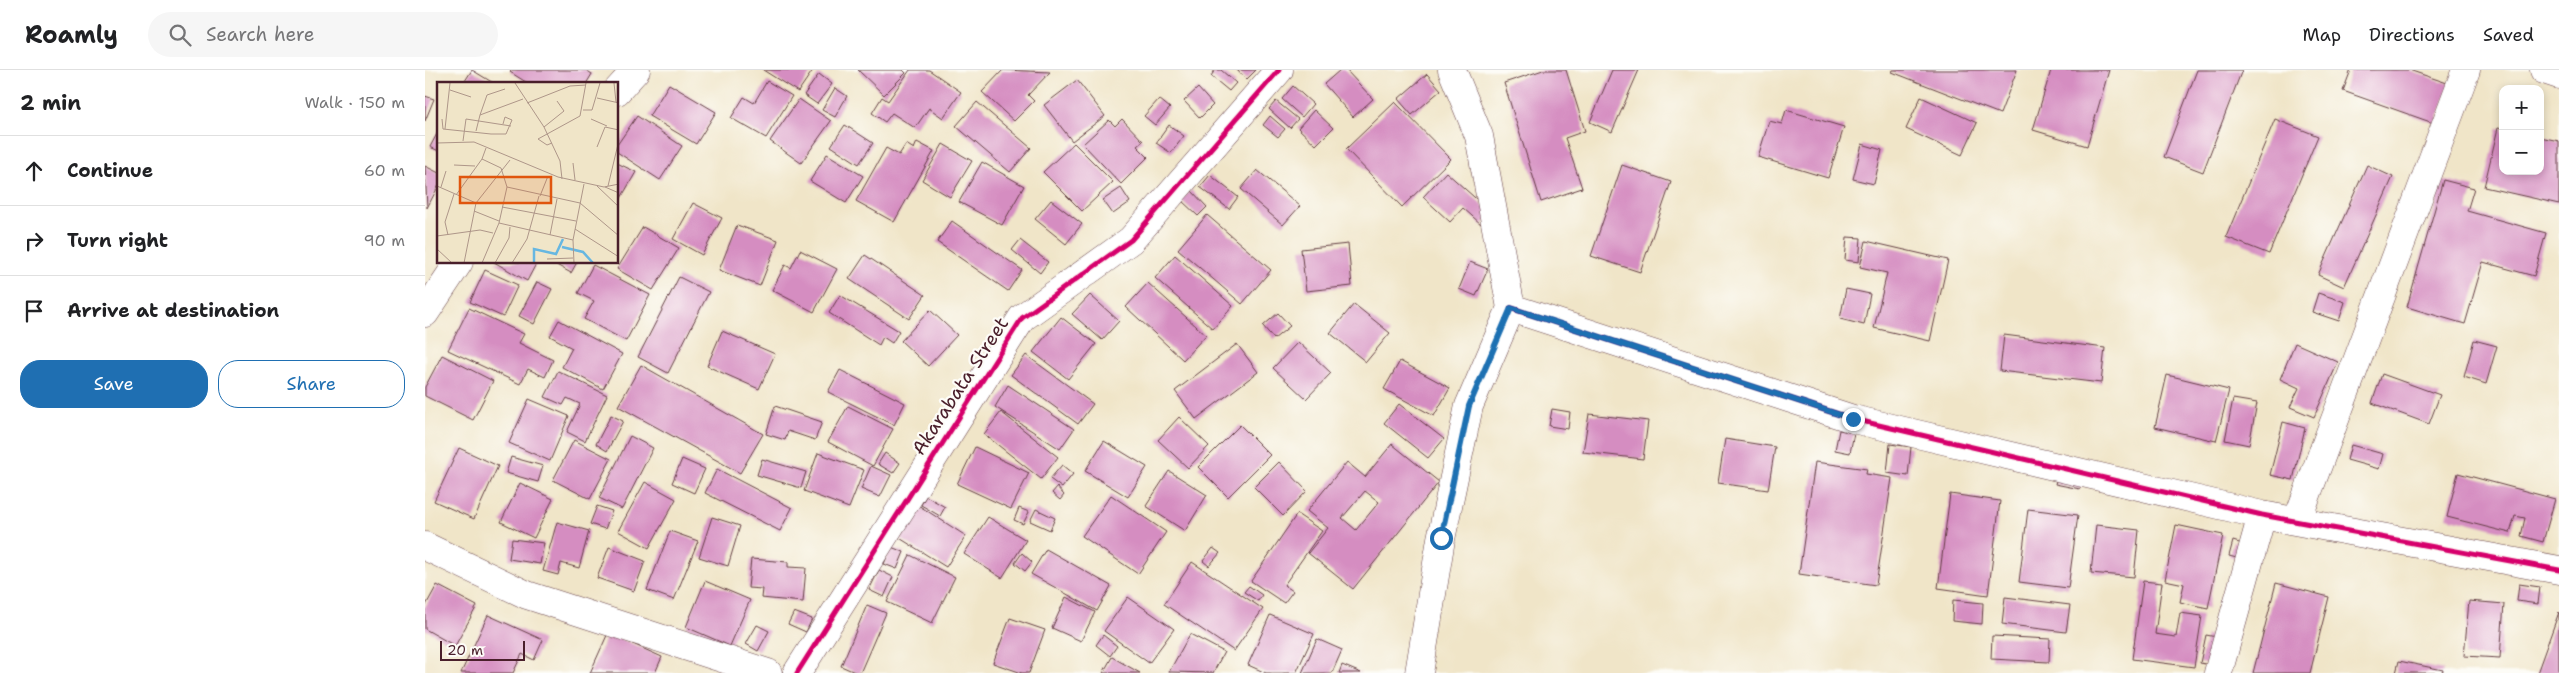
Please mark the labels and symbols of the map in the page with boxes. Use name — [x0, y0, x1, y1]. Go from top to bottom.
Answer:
inset map — [437, 82, 619, 264]
street label: Akarabata Street — [906, 312, 1014, 460]
route end — [1842, 408, 1865, 431]
route start — [1430, 527, 1453, 550]
scale bar — [440, 638, 525, 661]

